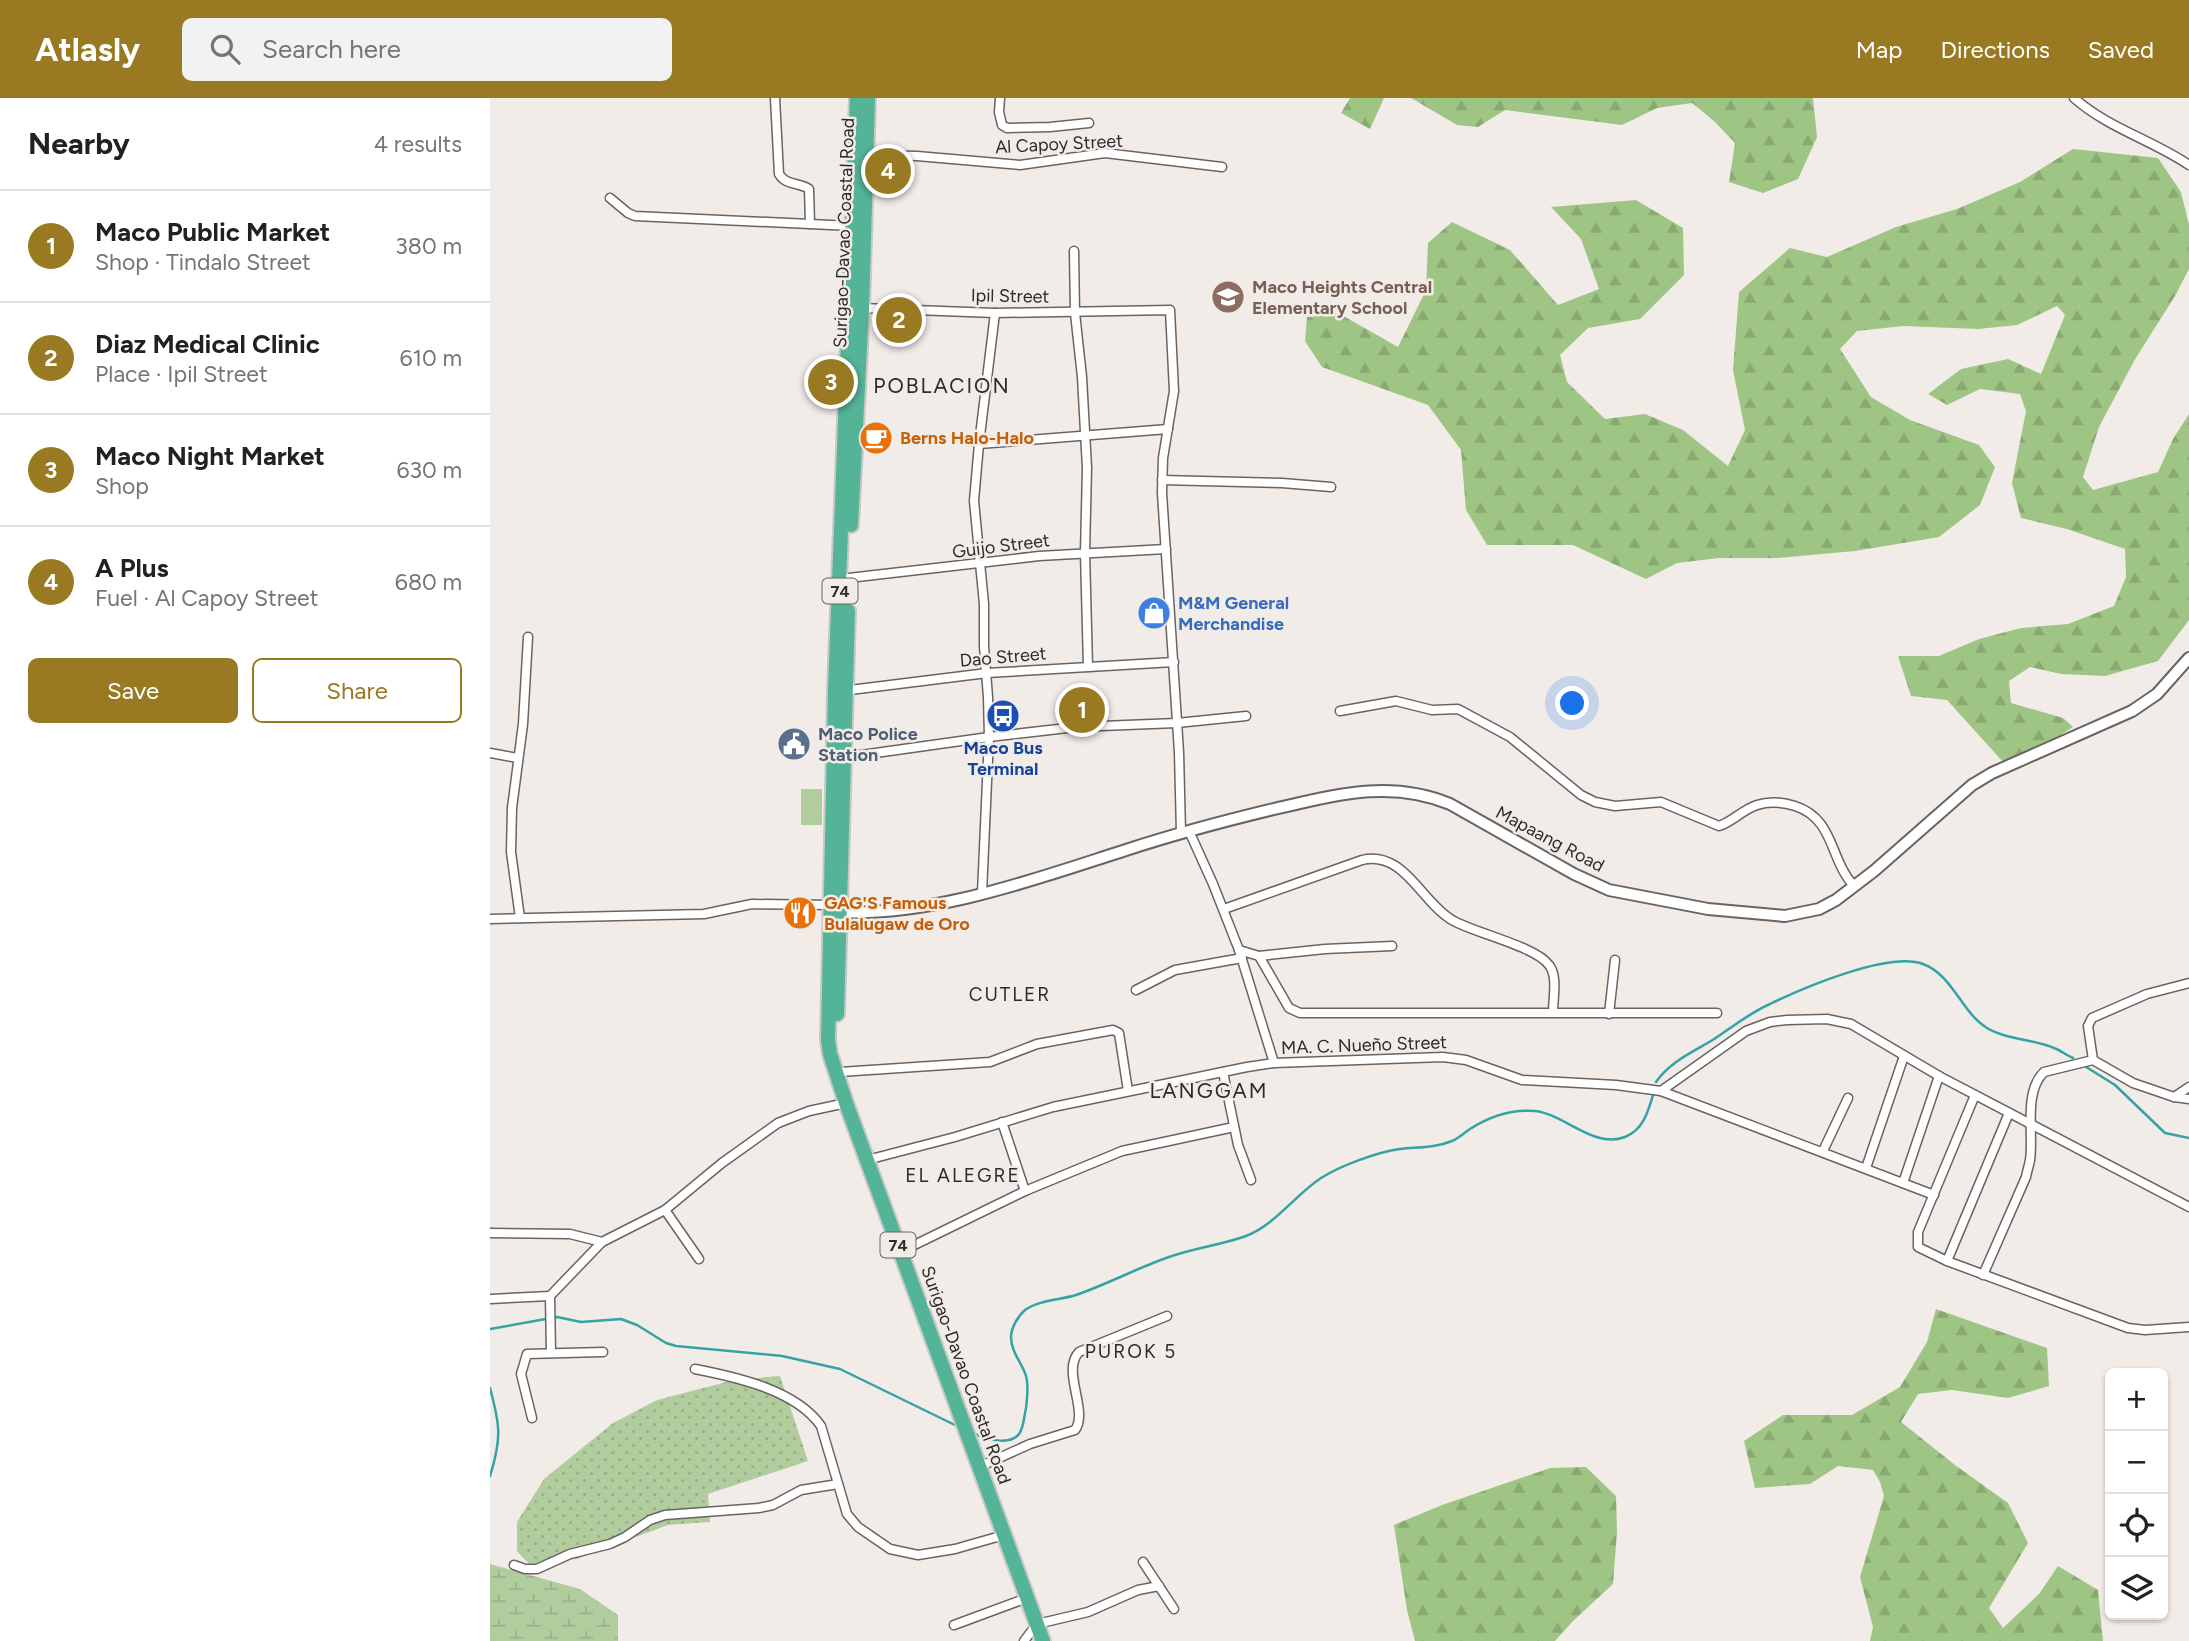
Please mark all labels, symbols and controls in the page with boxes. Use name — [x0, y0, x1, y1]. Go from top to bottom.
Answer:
search box — [182, 18, 672, 81]
text: Atlasly — [35, 30, 140, 69]
icon: search — [206, 30, 244, 68]
text: Search here — [262, 33, 401, 65]
text: Map — [1856, 35, 1902, 64]
text: Directions — [1940, 35, 2050, 64]
text: Saved — [2088, 35, 2154, 64]
street label: Surigao-Davao Coastal Road — [829, 117, 859, 349]
text: Nearby — [28, 125, 130, 162]
text: 4 results — [374, 130, 462, 158]
street label: Al Capoy Street — [995, 130, 1124, 158]
pin: 4 — [865, 145, 911, 197]
text: Maco Public Market — [95, 216, 330, 248]
text: 1 — [46, 232, 56, 260]
text: 380 m — [395, 232, 462, 260]
text: Shop · Tindalo Street — [95, 248, 311, 276]
place label: Maco Heights Central Elementary School — [1252, 276, 1432, 319]
school or university icon: Maco Heights Central Elementary School — [1209, 278, 1247, 316]
street label: Ipil Street — [971, 284, 1050, 308]
pin: 2 — [876, 294, 922, 346]
text: Diaz Medical Clinic — [95, 328, 320, 360]
text: 2 — [44, 344, 58, 372]
text: 610 m — [399, 344, 462, 372]
pin: 3 — [808, 356, 854, 408]
text: Place · Ipil Street — [95, 360, 268, 388]
district label: POBLACION — [873, 373, 1011, 398]
cafe icon: Berns Halo-Halo — [857, 419, 895, 457]
place label: Berns Halo-Halo — [900, 427, 1034, 449]
text: Maco Night Market — [95, 440, 325, 472]
text: 3 — [45, 456, 57, 484]
text: 630 m — [396, 456, 462, 484]
text: Shop — [95, 472, 149, 500]
street label: Guijo Street — [951, 529, 1051, 563]
text: A Plus — [95, 552, 169, 584]
text: 4 — [44, 568, 58, 596]
text: 680 m — [395, 568, 462, 596]
road number: 74 — [822, 578, 858, 604]
text: Fuel · Al Capoy Street — [95, 584, 318, 612]
place label: M&M General Merchandise — [1178, 592, 1289, 635]
shop icon: M&M General Merchandise — [1135, 594, 1173, 632]
street label: Dao Street — [959, 642, 1047, 672]
button: Save — [28, 658, 238, 723]
button: Share — [252, 658, 462, 723]
pin: 1 — [1059, 684, 1105, 736]
your location — [1555, 686, 1589, 720]
bus stop icon: Maco Bus Terminal — [984, 697, 1022, 735]
place label: Maco Police Station — [818, 723, 918, 766]
public building icon: Maco Police Station — [775, 725, 813, 763]
place label: Maco Bus Terminal — [963, 737, 1043, 780]
street label: Mapaang Road — [1492, 801, 1608, 877]
place label: GAG'S Famous Bulalugaw de Oro — [824, 892, 970, 935]
restaurant icon: GAG'S Famous Bulalugaw de Oro — [781, 894, 819, 932]
district label: CUTLER — [969, 983, 1051, 1006]
street label: MA. C. Nueño Street — [1281, 1031, 1447, 1059]
district label: LANGGAM — [1149, 1078, 1269, 1103]
district label: EL ALEGRE — [905, 1164, 1021, 1187]
road number: 74 — [880, 1232, 916, 1258]
street label: Surigao-Davao Coastal Road — [916, 1263, 1016, 1487]
district label: PUROK 5 — [1085, 1340, 1177, 1363]
map controls — [2105, 1368, 2168, 1620]
button: + — [2105, 1368, 2168, 1431]
button: − — [2105, 1431, 2168, 1494]
button: locate — [2105, 1494, 2168, 1557]
button: layers — [2105, 1557, 2168, 1620]

